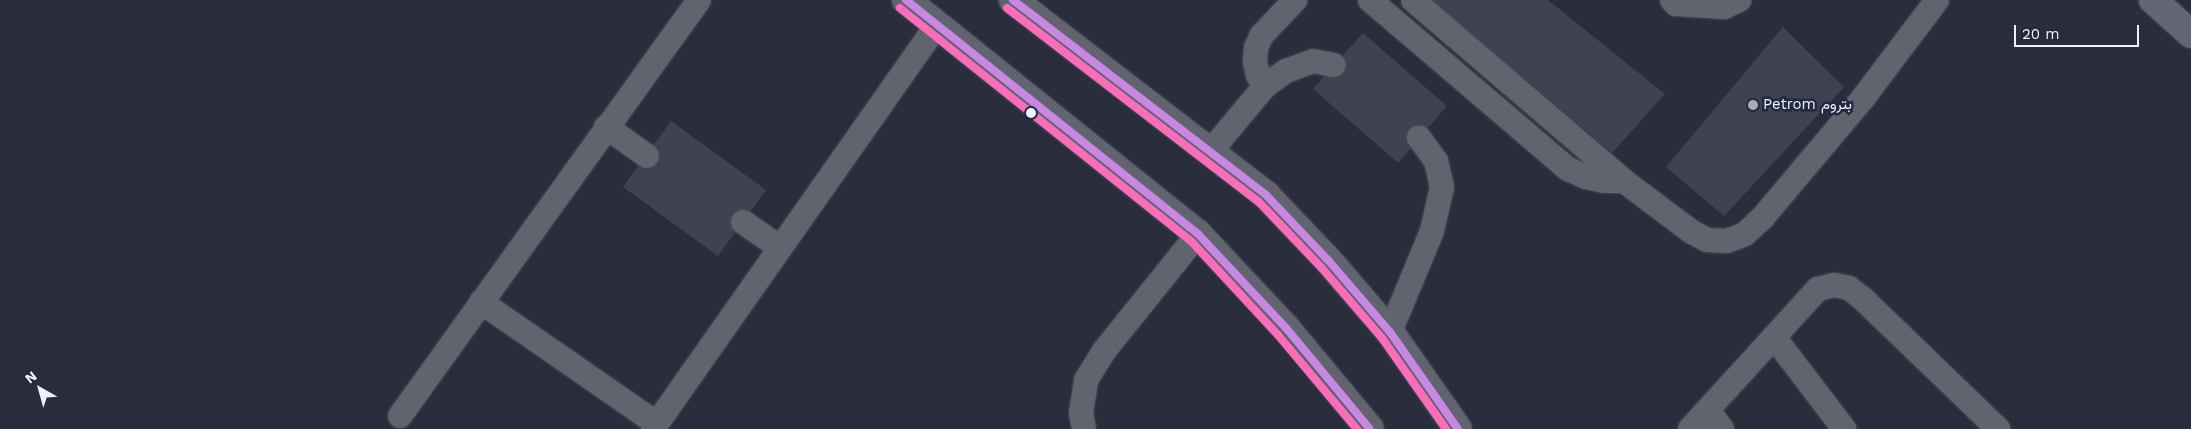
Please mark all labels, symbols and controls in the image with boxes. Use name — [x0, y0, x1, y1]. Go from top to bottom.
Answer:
scale bar — [2016, 15, 2141, 47]
text: 20 m — [2022, 25, 2060, 43]
place label: Petrom بتروم — [1763, 96, 1852, 114]
marker: Petrom بتروم — [1747, 99, 1759, 111]
unlabelled marker — [1026, 108, 1036, 118]
north arrow — [15, 364, 65, 414]
text: N — [22, 368, 40, 387]

